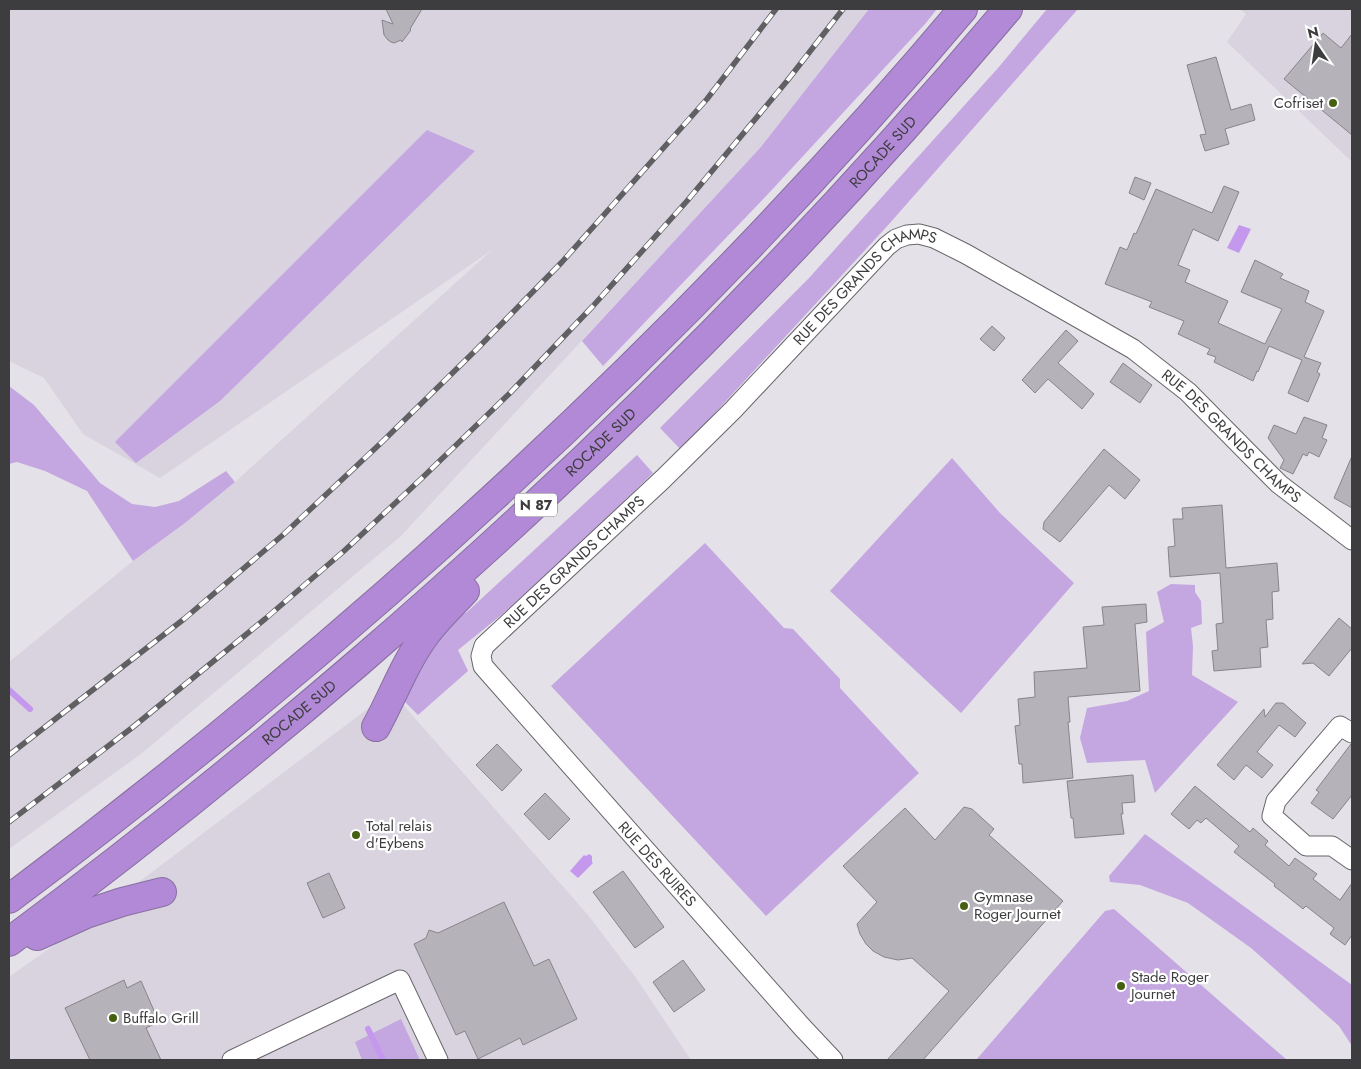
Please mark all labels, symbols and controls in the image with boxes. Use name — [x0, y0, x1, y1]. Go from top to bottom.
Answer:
north arrow — [1291, 20, 1341, 70]
text: N — [1305, 21, 1321, 43]
place label: Cofriset — [1274, 92, 1323, 114]
marker: Cofriset — [1327, 97, 1339, 109]
street label: ROCADE SUD — [844, 111, 922, 193]
street label: RUE DES GRANDS CHAMPS — [788, 223, 939, 350]
street label: RUE DES GRANDS CHAMPS — [1157, 364, 1306, 508]
street label: ROCADE SUD — [560, 403, 641, 482]
street label: RUE DES GRANDS CHAMPS — [499, 490, 650, 633]
road number: N 87 — [515, 494, 557, 516]
street label: ROCADE SUD — [257, 675, 341, 750]
place label: Total relais d'Eybens — [366, 815, 432, 854]
street label: RUE DES RUIRES — [613, 816, 701, 912]
marker: Total relais d'Eybens — [350, 829, 362, 841]
place label: Gymnase Roger Journet — [974, 886, 1061, 925]
marker: Gymnase Roger Journet — [958, 900, 970, 912]
place label: Stade Roger Journet — [1129, 966, 1210, 1005]
marker: Stade Roger Journet — [1115, 980, 1127, 992]
place label: Buffalo Grill — [123, 1007, 199, 1029]
marker: Buffalo Grill — [107, 1012, 119, 1024]

